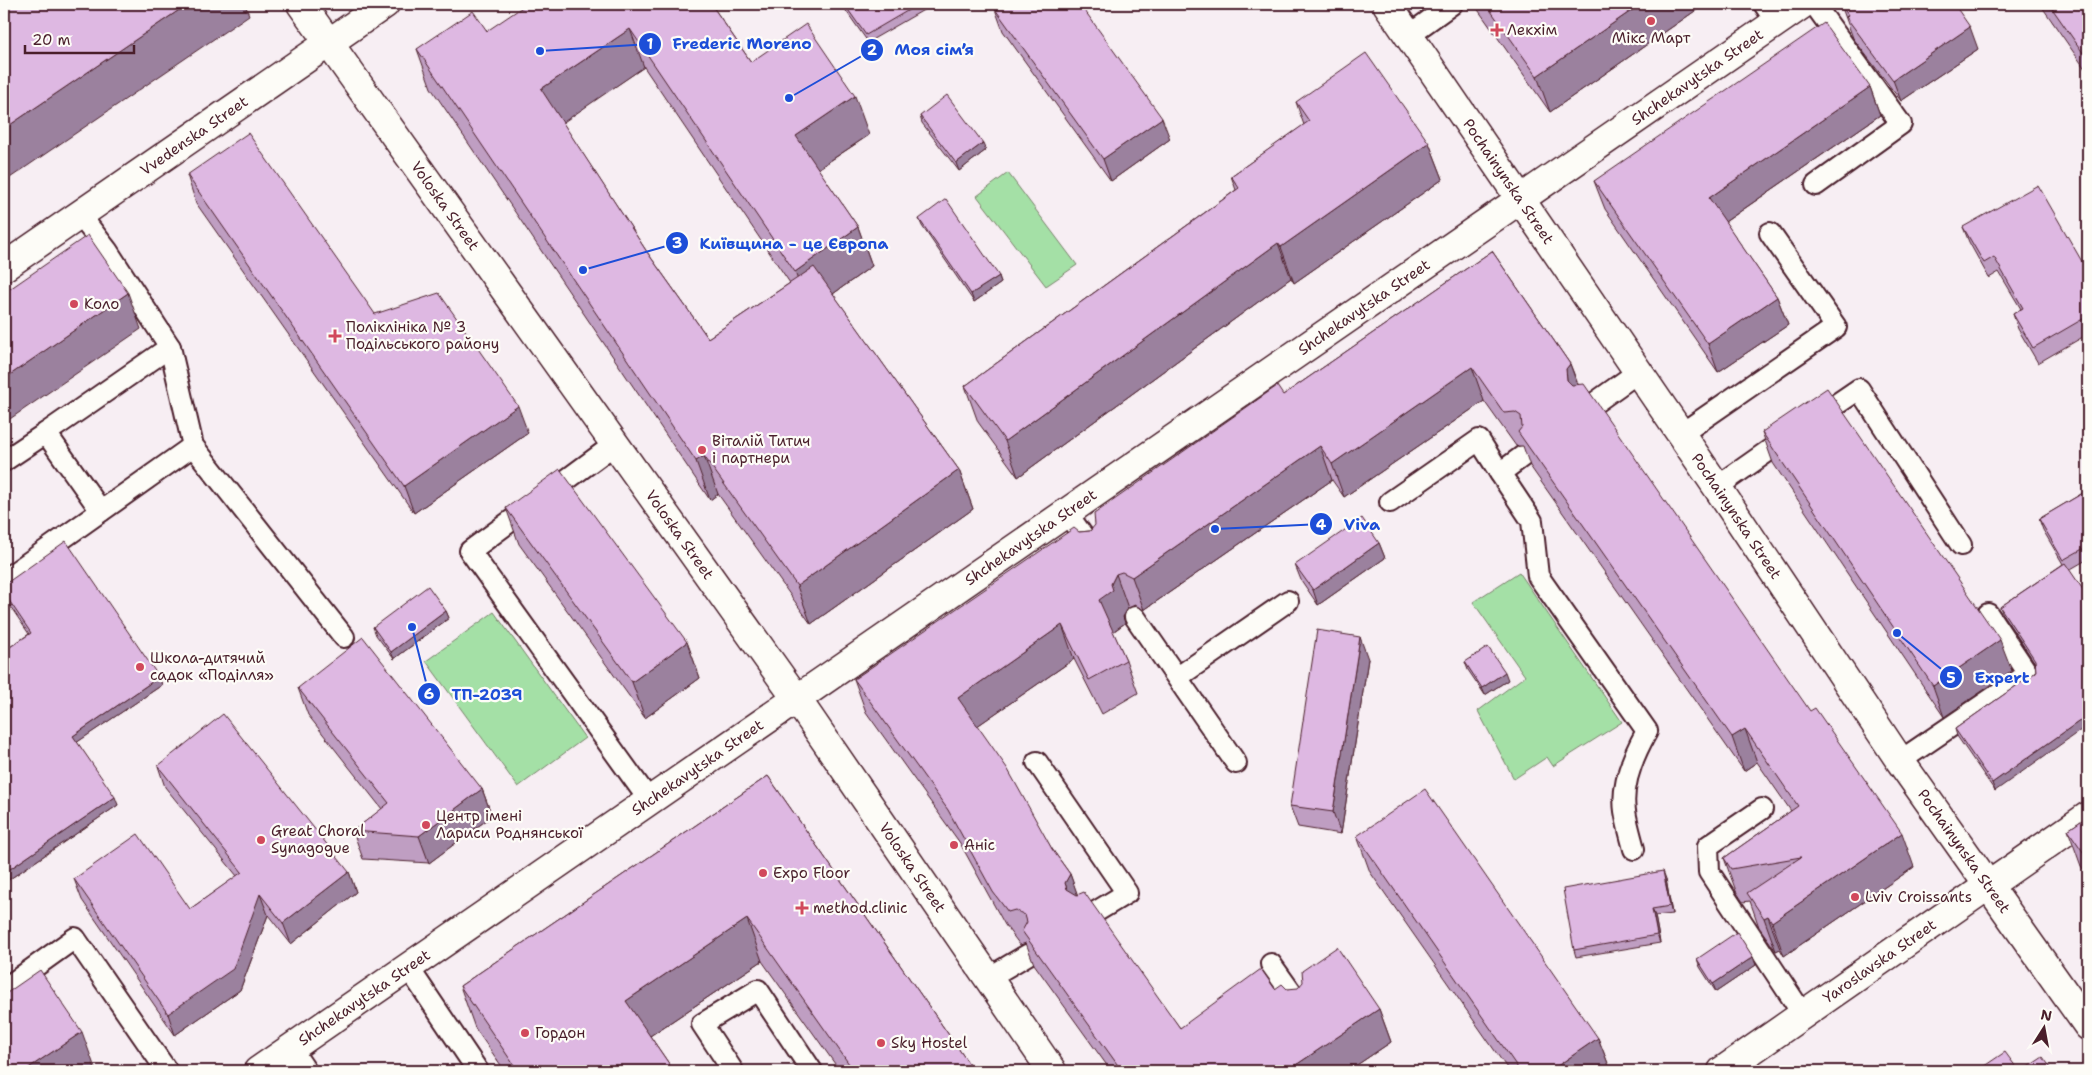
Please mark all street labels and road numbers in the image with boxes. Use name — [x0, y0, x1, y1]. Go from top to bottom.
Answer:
street label: Shchekavytska Street — [1627, 24, 1767, 130]
street label: Vvedenska Street — [136, 92, 252, 180]
street label: Pochainynska Street — [1458, 115, 1558, 248]
street label: Voloska Street — [406, 157, 484, 255]
street label: Shchekavytska Street — [1294, 255, 1434, 360]
street label: Pochainynska Street — [1687, 449, 1786, 583]
street label: Shchekavytska Street — [961, 485, 1101, 590]
street label: Voloska Street — [641, 486, 718, 583]
street label: Shchekavytska Street — [627, 715, 767, 820]
street label: Pochainynska Street — [1913, 785, 2015, 917]
street label: Voloska Street — [874, 818, 950, 917]
street label: Yaroslavska Street — [1819, 915, 1940, 1008]
street label: Shchekavytska Street — [294, 945, 434, 1050]

